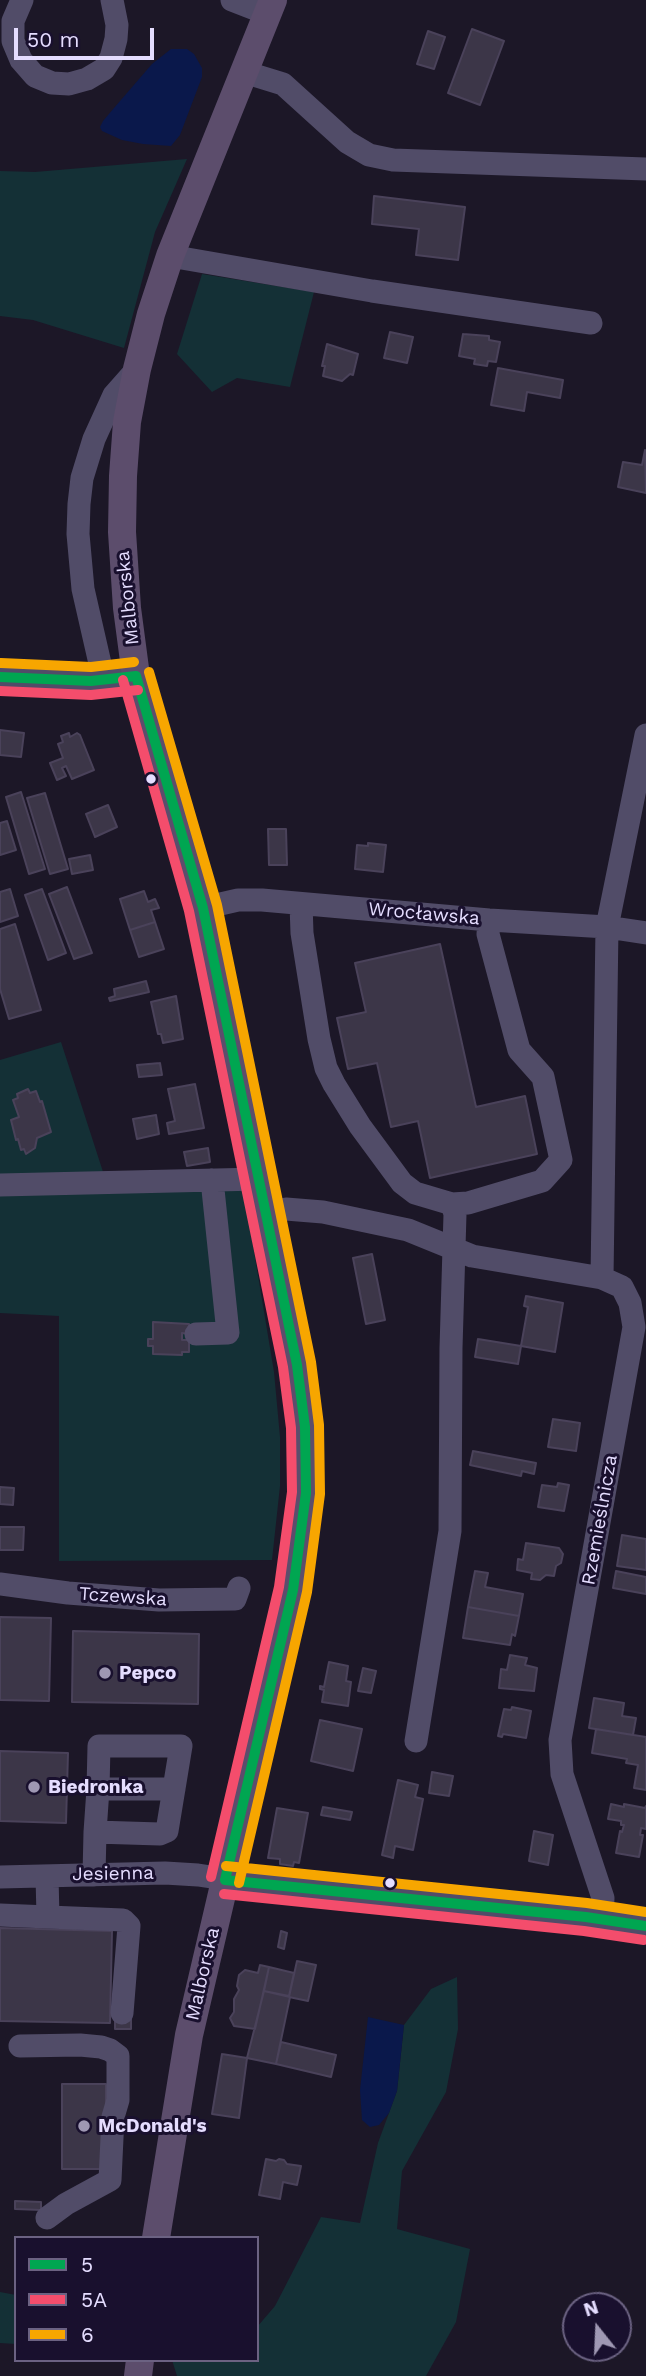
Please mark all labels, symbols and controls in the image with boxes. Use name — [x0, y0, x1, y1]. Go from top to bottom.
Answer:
scale bar — [18, 14, 158, 58]
text: 50 m — [27, 27, 79, 52]
street label: Malborska — [112, 550, 144, 646]
unlabelled marker — [144, 772, 158, 786]
street label: Wrocławska — [367, 898, 481, 930]
street label: Rzemieślnicza — [577, 1453, 623, 1587]
street label: Tczewska — [78, 1583, 168, 1611]
place label: Pepco — [119, 1662, 176, 1684]
marker: Pepco — [97, 1665, 113, 1681]
place label: Biedronka — [48, 1776, 143, 1798]
marker: Biedronka — [26, 1779, 42, 1795]
street label: Jesienna — [72, 1862, 154, 1886]
unlabelled marker — [383, 1876, 397, 1890]
street label: Malborska — [181, 1925, 225, 2023]
place label: McDonald's — [98, 2115, 207, 2137]
marker: McDonald's — [76, 2118, 92, 2134]
legend — [14, 2236, 259, 2362]
text: 5 — [81, 2252, 93, 2277]
text: 5A — [81, 2287, 107, 2312]
north arrow — [562, 2292, 632, 2362]
text: N — [581, 2295, 601, 2322]
text: 6 — [81, 2322, 94, 2347]

